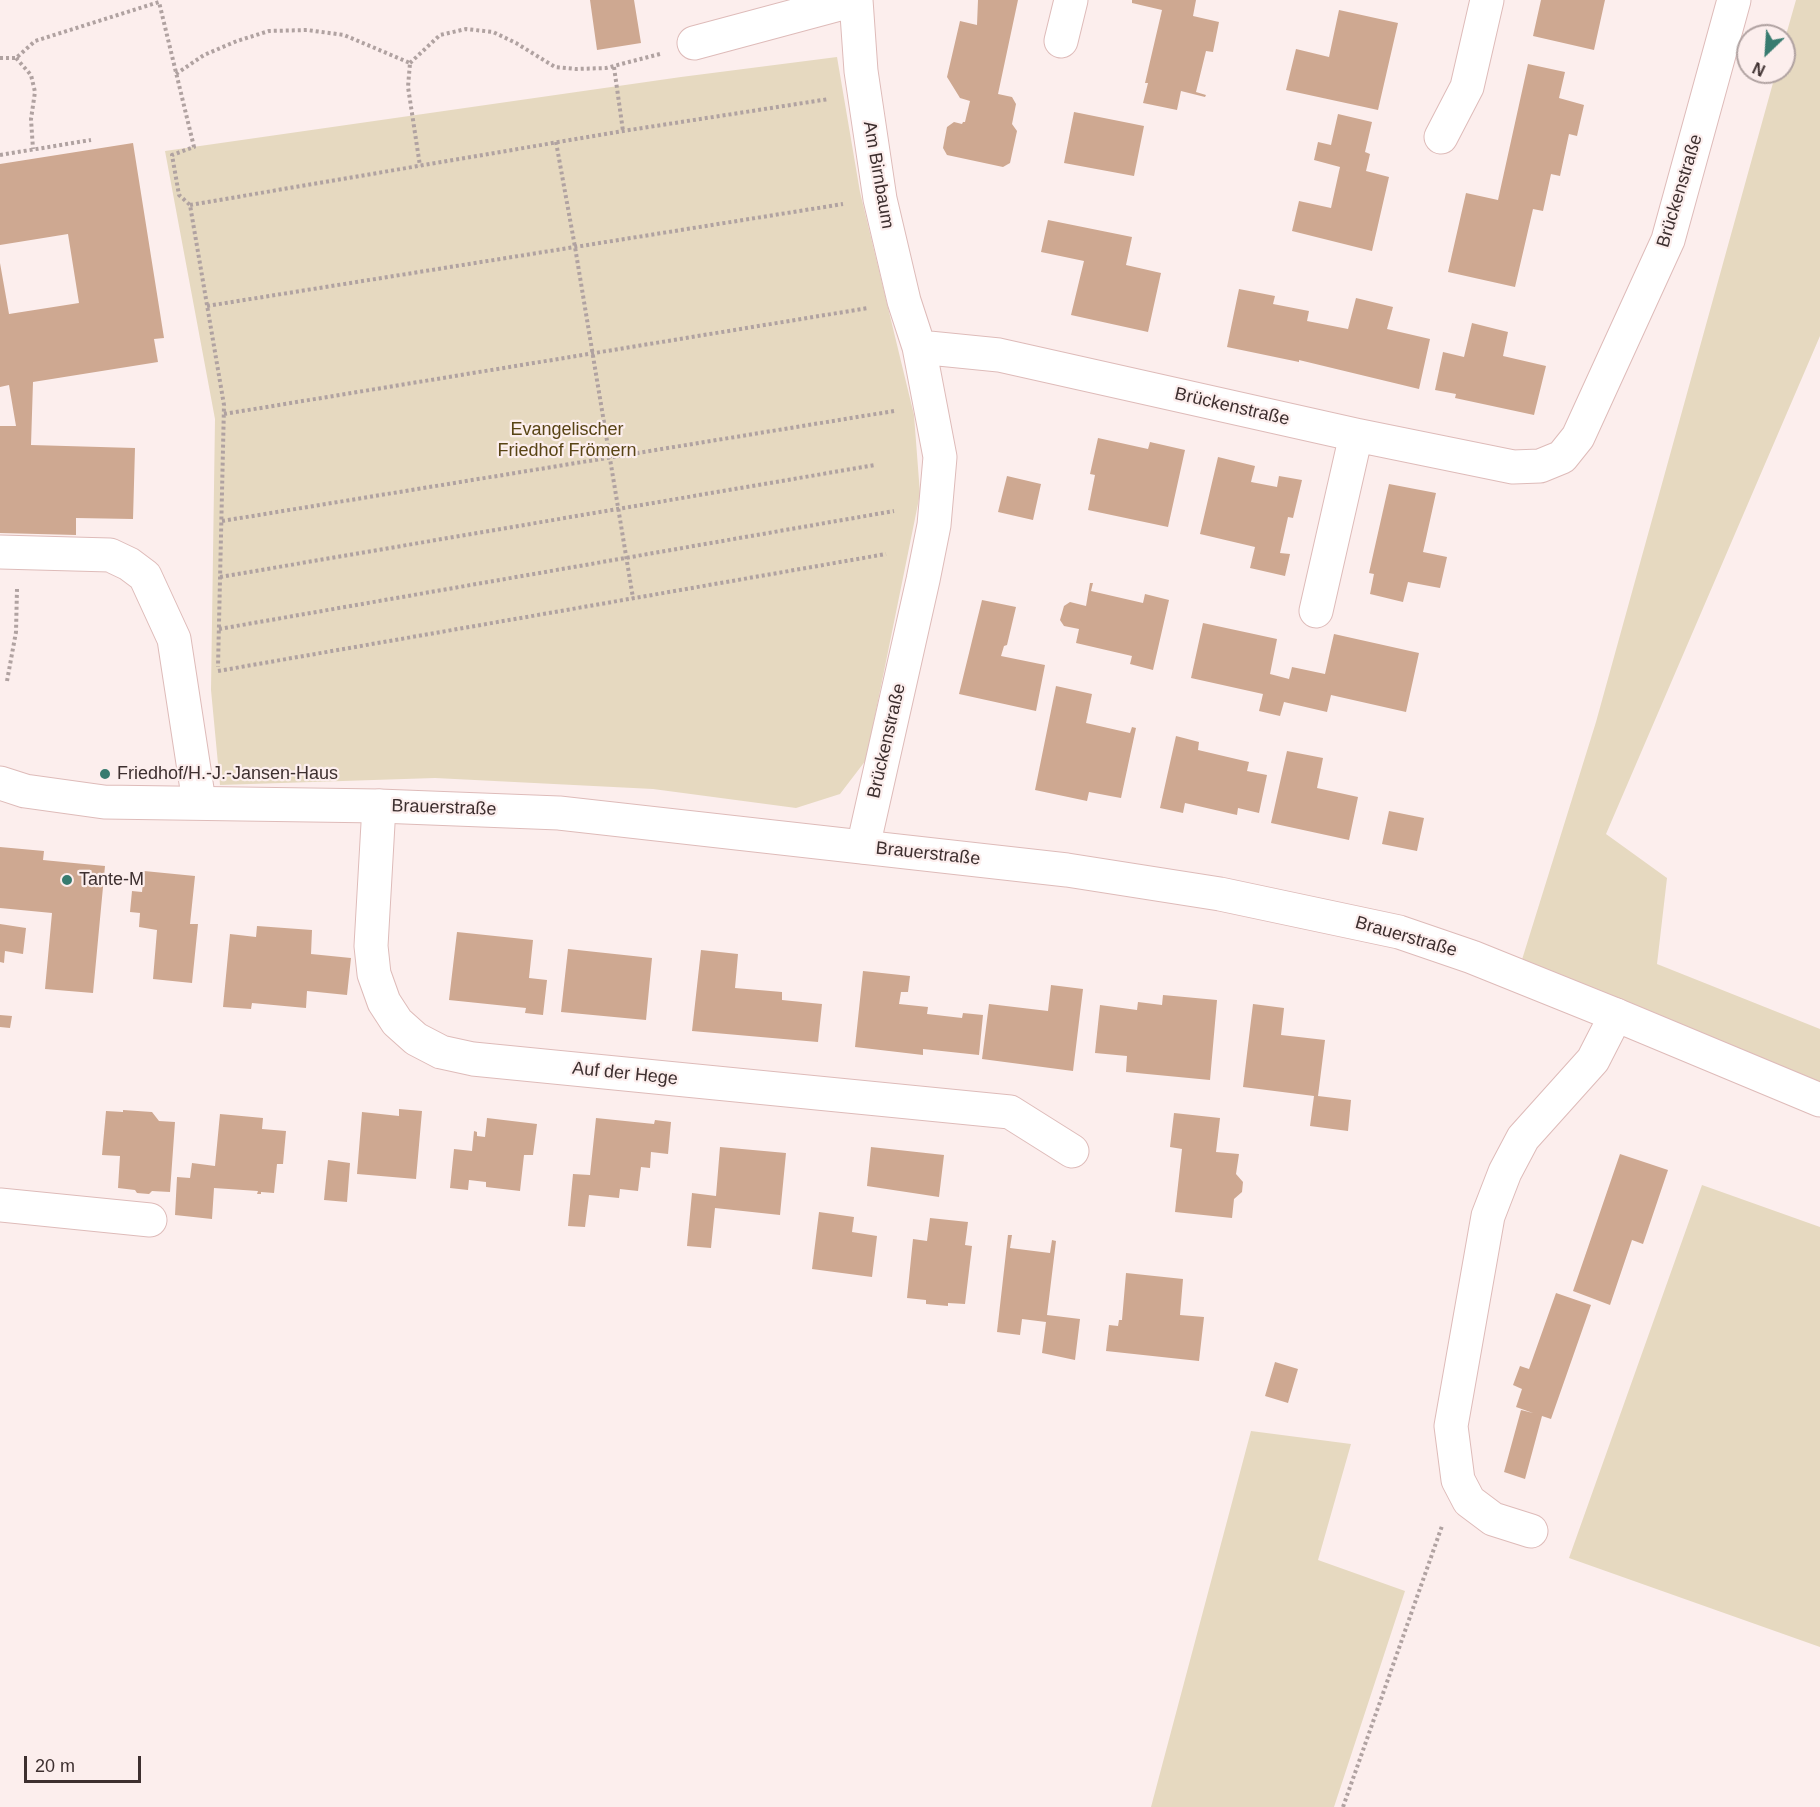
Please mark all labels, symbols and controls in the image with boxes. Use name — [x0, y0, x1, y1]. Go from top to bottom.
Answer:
north arrow — [1736, 24, 1796, 84]
text: N — [1750, 59, 1768, 79]
street label: Am Birnbaum — [858, 119, 898, 231]
street label: Brückenstraße — [1653, 132, 1707, 250]
street label: Brückenstraße — [1173, 383, 1291, 431]
park label: Evangelischer Friedhof Frömern — [497, 419, 637, 462]
street label: Brückenstraße — [863, 682, 911, 800]
place label: Friedhof/H.-J.-Jansen-Haus — [117, 763, 338, 785]
marker: Friedhof/H.-J.-Jansen-Haus — [98, 767, 112, 781]
street label: Brauerstraße — [391, 795, 497, 821]
street label: Brauerstraße — [875, 838, 981, 870]
place label: Tante-M — [79, 869, 144, 891]
marker: Tante-M — [60, 873, 74, 887]
street label: Brauerstraße — [1353, 912, 1459, 962]
street label: Auf der Hege — [571, 1058, 679, 1090]
scale bar — [27, 1744, 144, 1782]
text: 20 m — [35, 1756, 75, 1776]

